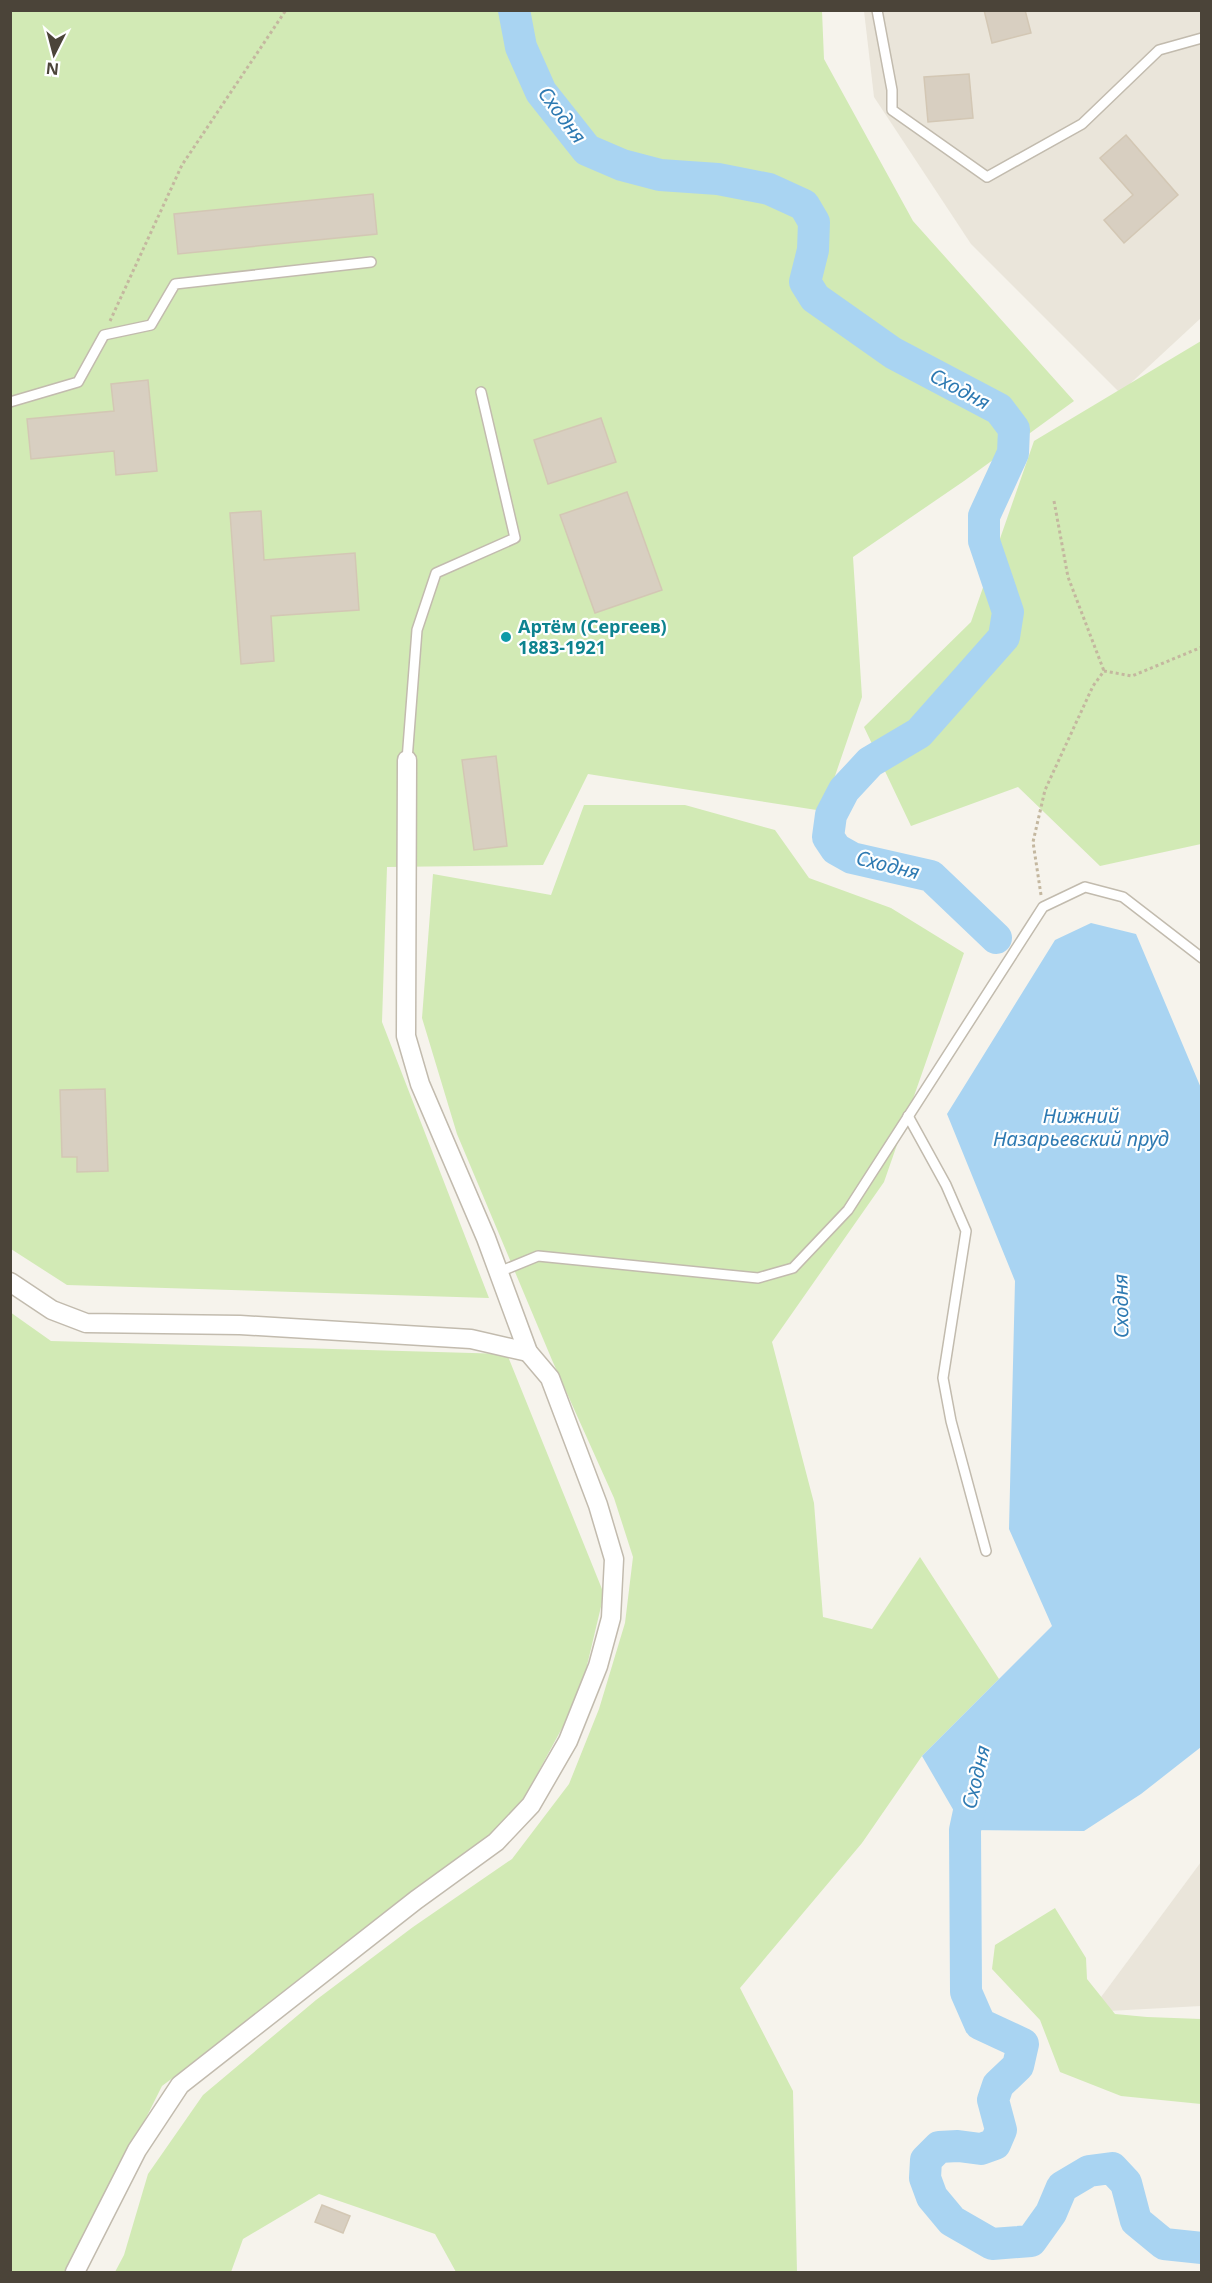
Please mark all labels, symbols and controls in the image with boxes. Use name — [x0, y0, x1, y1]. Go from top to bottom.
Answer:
north arrow — [24, 24, 84, 84]
text: N — [45, 57, 60, 81]
water label: Сходня — [532, 81, 593, 149]
water label: Сходня — [925, 362, 995, 416]
place label: Артём (Сергеев) 1883-1921 — [518, 614, 667, 659]
marker: Артём (Сергеев) 1883-1921 — [499, 630, 513, 644]
water label: Сходня — [854, 844, 923, 885]
water label: Нижний Назарьевский пруд — [993, 1102, 1169, 1152]
water label: Сходня — [1106, 1274, 1135, 1338]
water label: Сходня — [955, 1743, 996, 1811]

